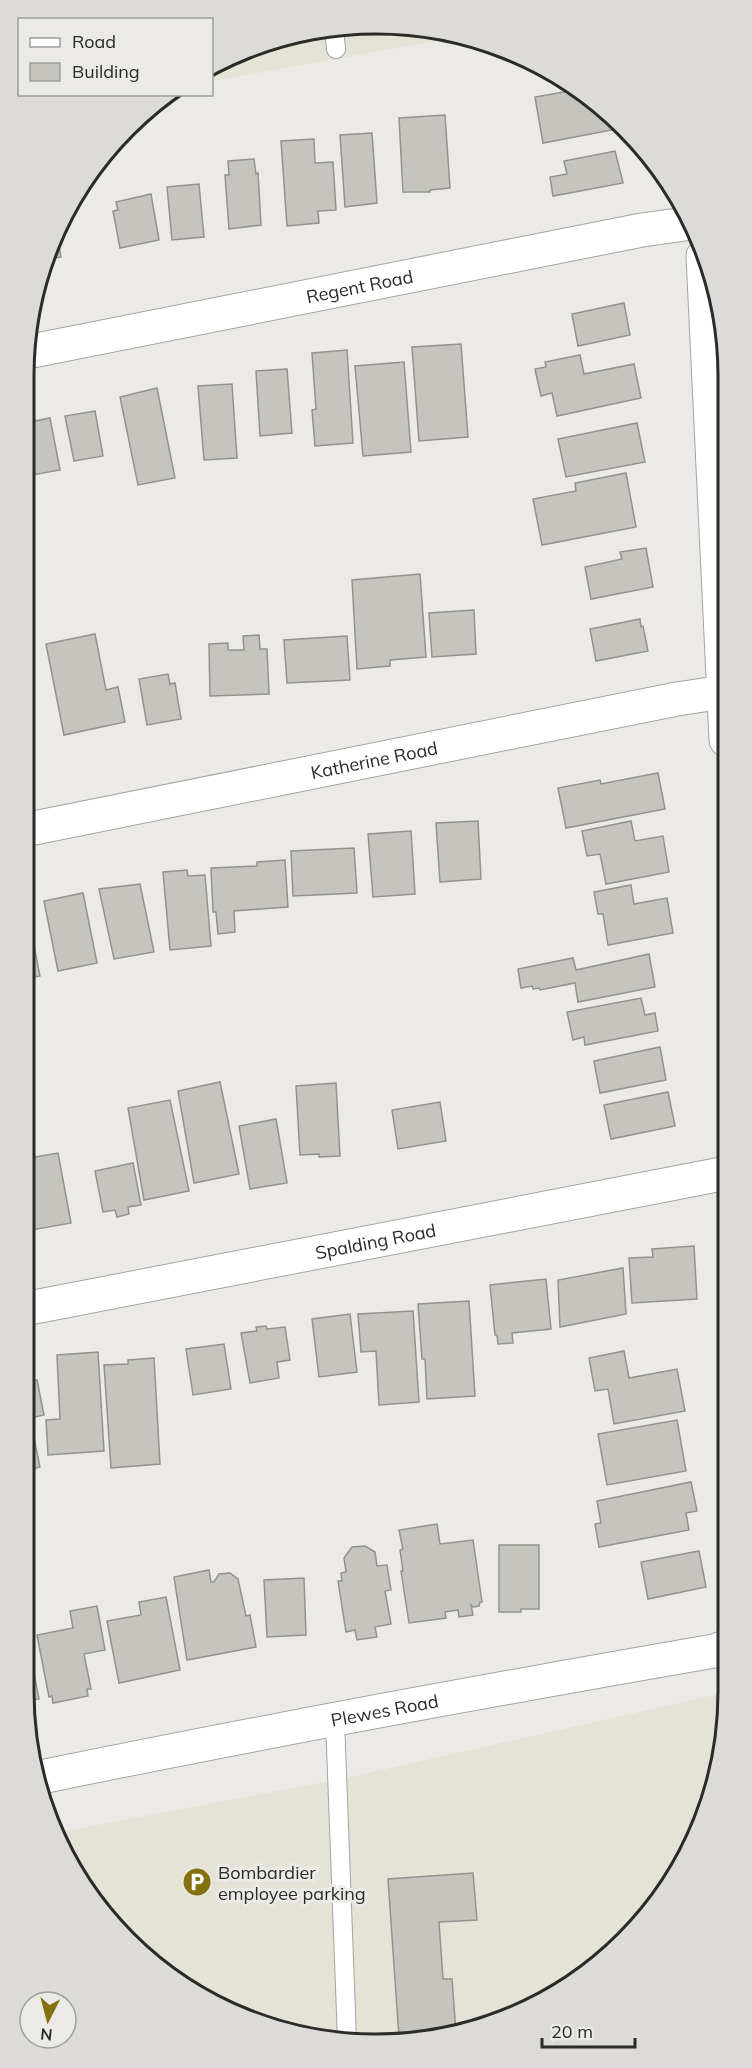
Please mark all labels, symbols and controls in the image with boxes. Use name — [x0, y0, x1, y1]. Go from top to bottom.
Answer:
legend — [18, 18, 213, 96]
text: Road — [72, 30, 116, 53]
text: Building — [72, 60, 140, 83]
street label: Regent Road — [304, 264, 415, 308]
street label: Katherine Road — [309, 736, 440, 784]
street label: Spalding Road — [313, 1218, 438, 1264]
street label: Plewes Road — [329, 1689, 440, 1731]
place label: Bombardier employee parking — [218, 1861, 366, 1905]
parking icon: Bombardier employee parking — [181, 1866, 213, 1898]
north arrow — [18, 1990, 78, 2050]
scale bar — [542, 2011, 635, 2049]
text: 20 m — [551, 2020, 593, 2043]
text: N — [39, 2024, 53, 2045]

